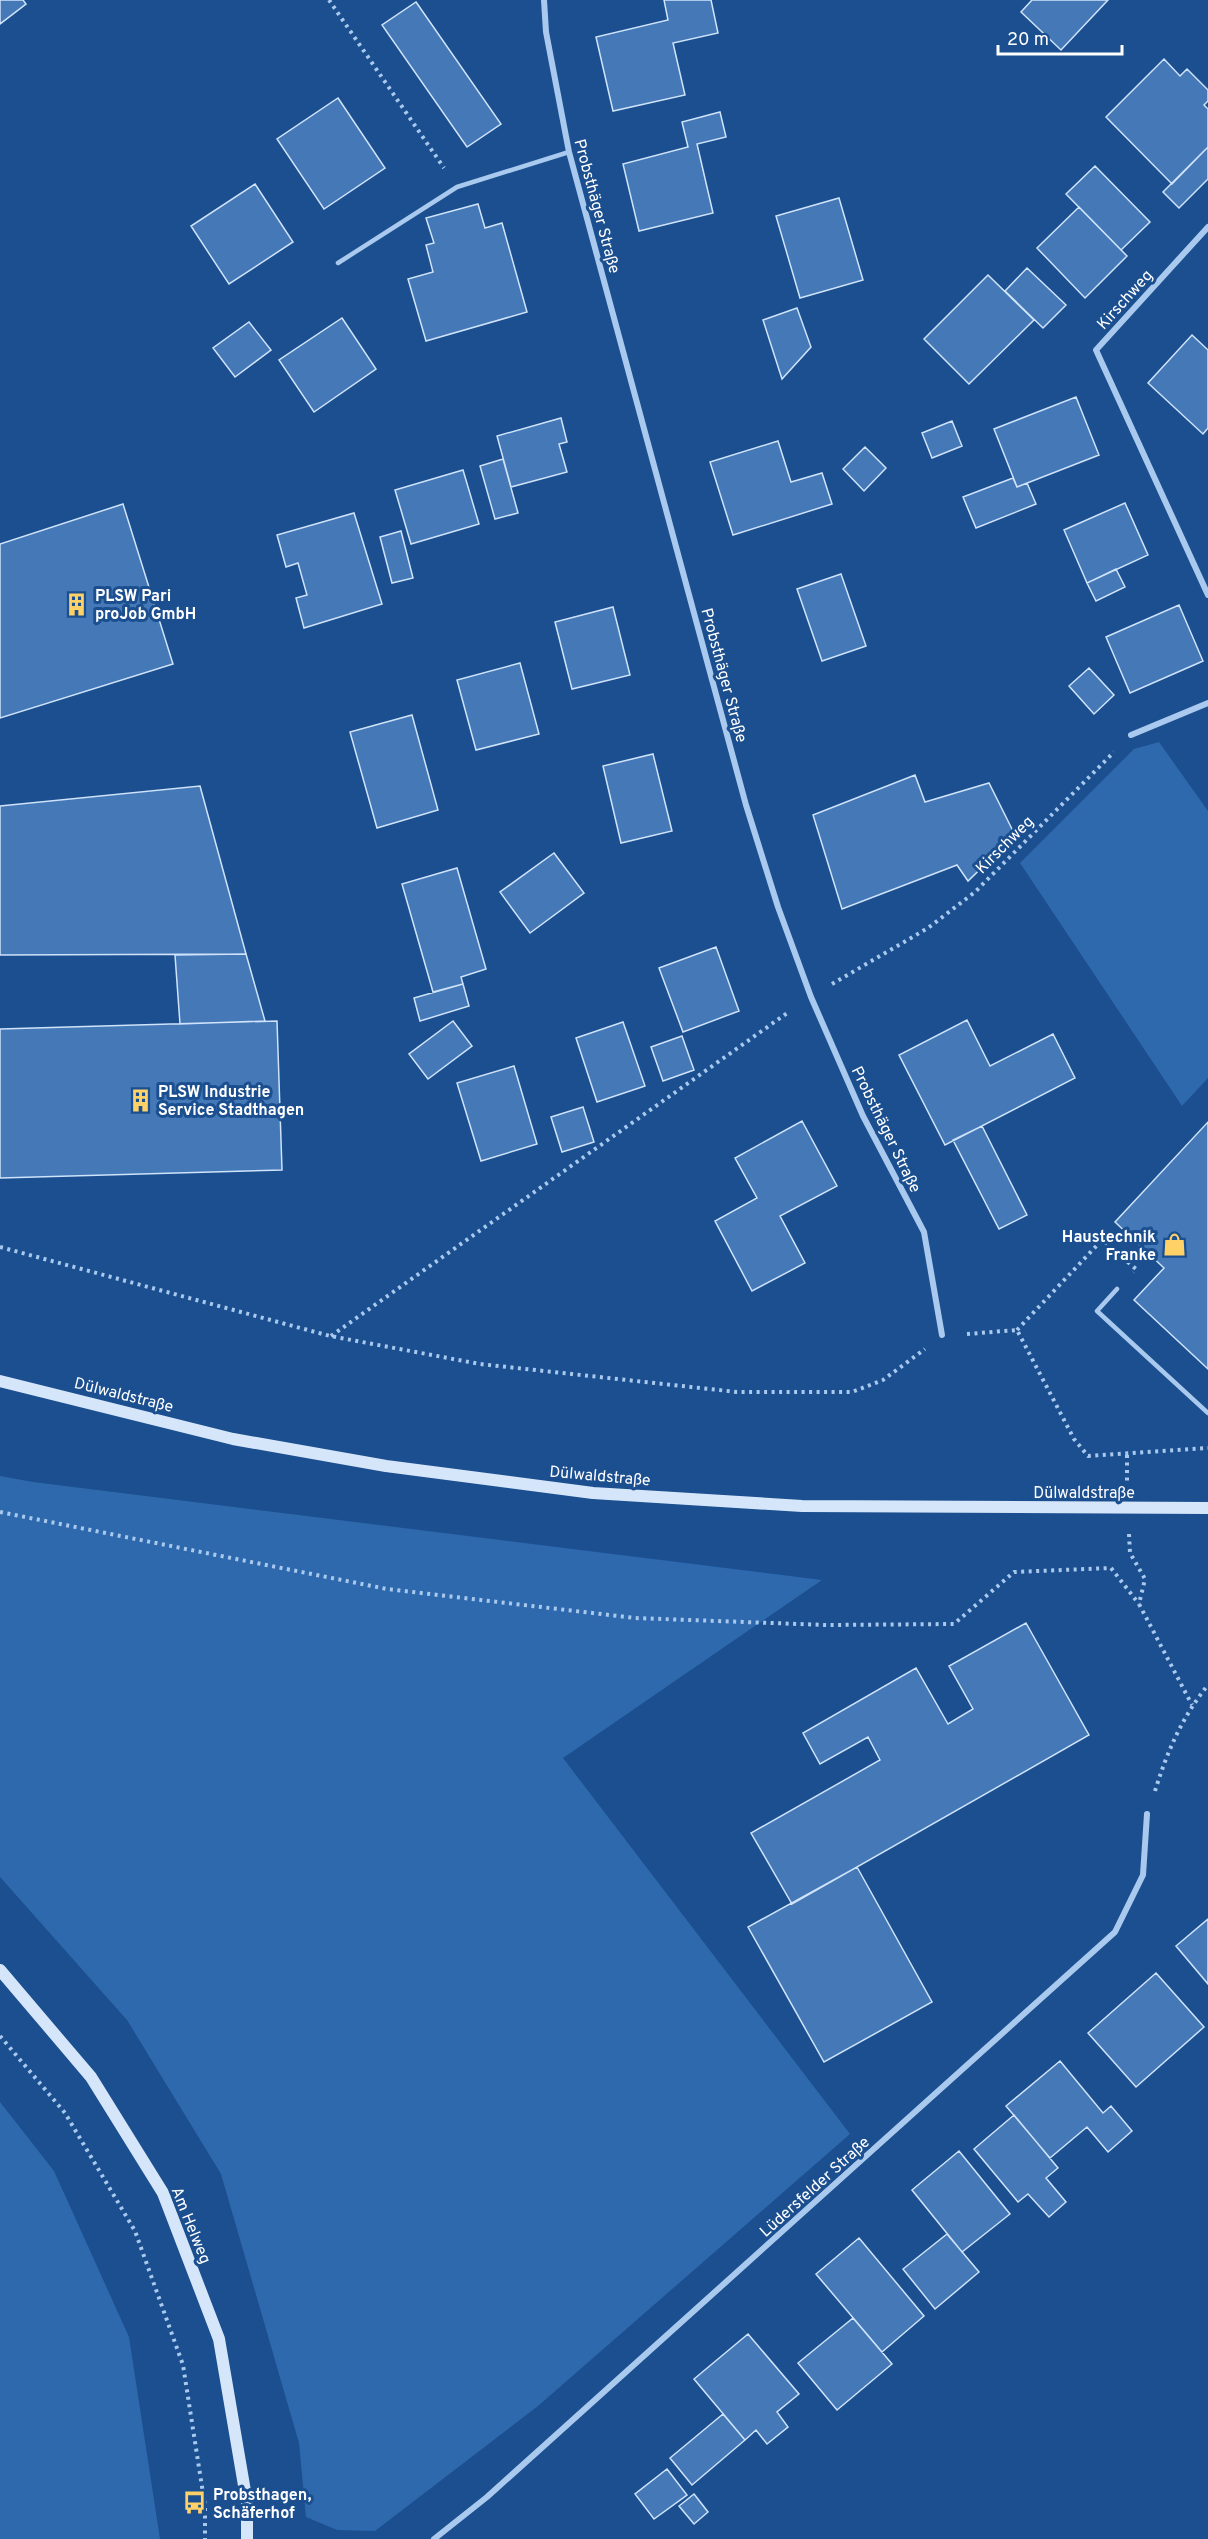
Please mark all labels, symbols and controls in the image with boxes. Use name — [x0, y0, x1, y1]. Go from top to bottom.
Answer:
scale bar — [998, 18, 1122, 56]
text: 20 m — [1007, 29, 1049, 52]
street label: Probsthäger Straße — [568, 137, 624, 276]
street label: Kirschweg — [1093, 266, 1158, 335]
place label: PLSW Pari proJob GmbH — [95, 587, 196, 625]
building icon: PLSW Pari proJob GmbH — [64, 591, 90, 617]
street label: Probsthäger Straße — [695, 606, 751, 745]
street label: Kirschweg — [972, 812, 1039, 879]
street label: Probsthäger Straße — [846, 1063, 925, 1196]
place label: PLSW Industrie Service Stadthagen — [158, 1083, 304, 1121]
building icon: PLSW Industrie Service Stadthagen — [127, 1087, 153, 1113]
place label: Haustechnik Franke — [1062, 1228, 1156, 1266]
shop icon: Haustechnik Franke — [1161, 1232, 1187, 1258]
street label: Dülwaldstraße — [72, 1374, 175, 1418]
street label: Dülwaldstraße — [548, 1463, 651, 1491]
street label: Dülwaldstraße — [1033, 1484, 1135, 1504]
street label: Lüdersfelder Straße — [756, 2133, 874, 2242]
street label: Am Helweg — [166, 2184, 215, 2267]
place label: Probsthagen, Schäferhof — [213, 2486, 311, 2524]
bus stop icon: Probsthagen, Schäferhof — [182, 2490, 208, 2516]

